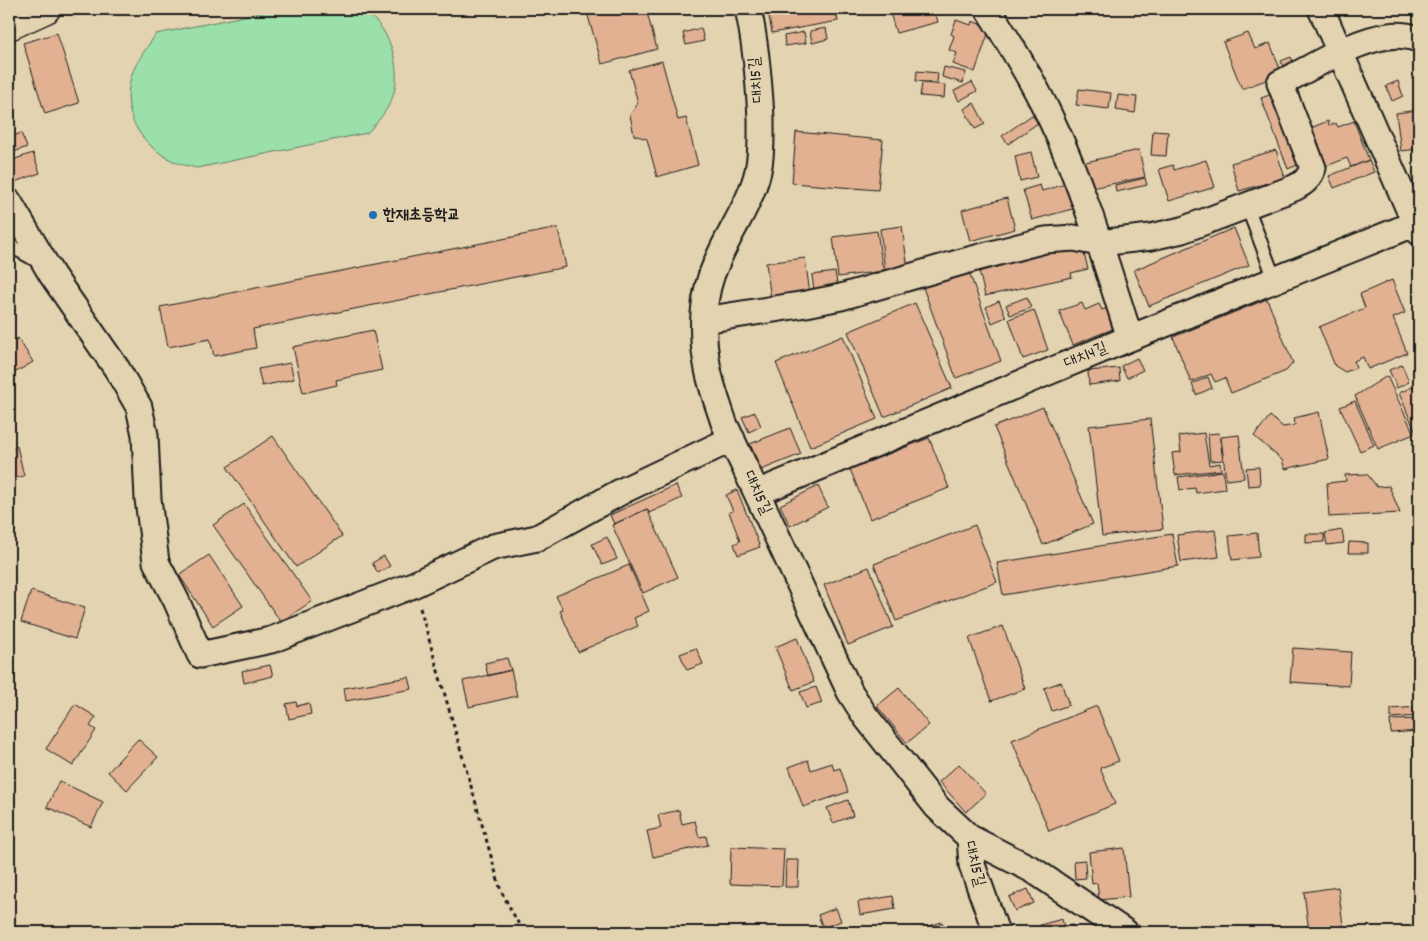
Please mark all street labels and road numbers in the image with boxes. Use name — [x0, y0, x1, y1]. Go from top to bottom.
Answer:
street label: 대치5길 — [744, 56, 770, 104]
street label: 대치4길 — [1061, 337, 1111, 375]
street label: 대치5길 — [737, 467, 777, 519]
street label: 대치5길 — [957, 839, 991, 889]

